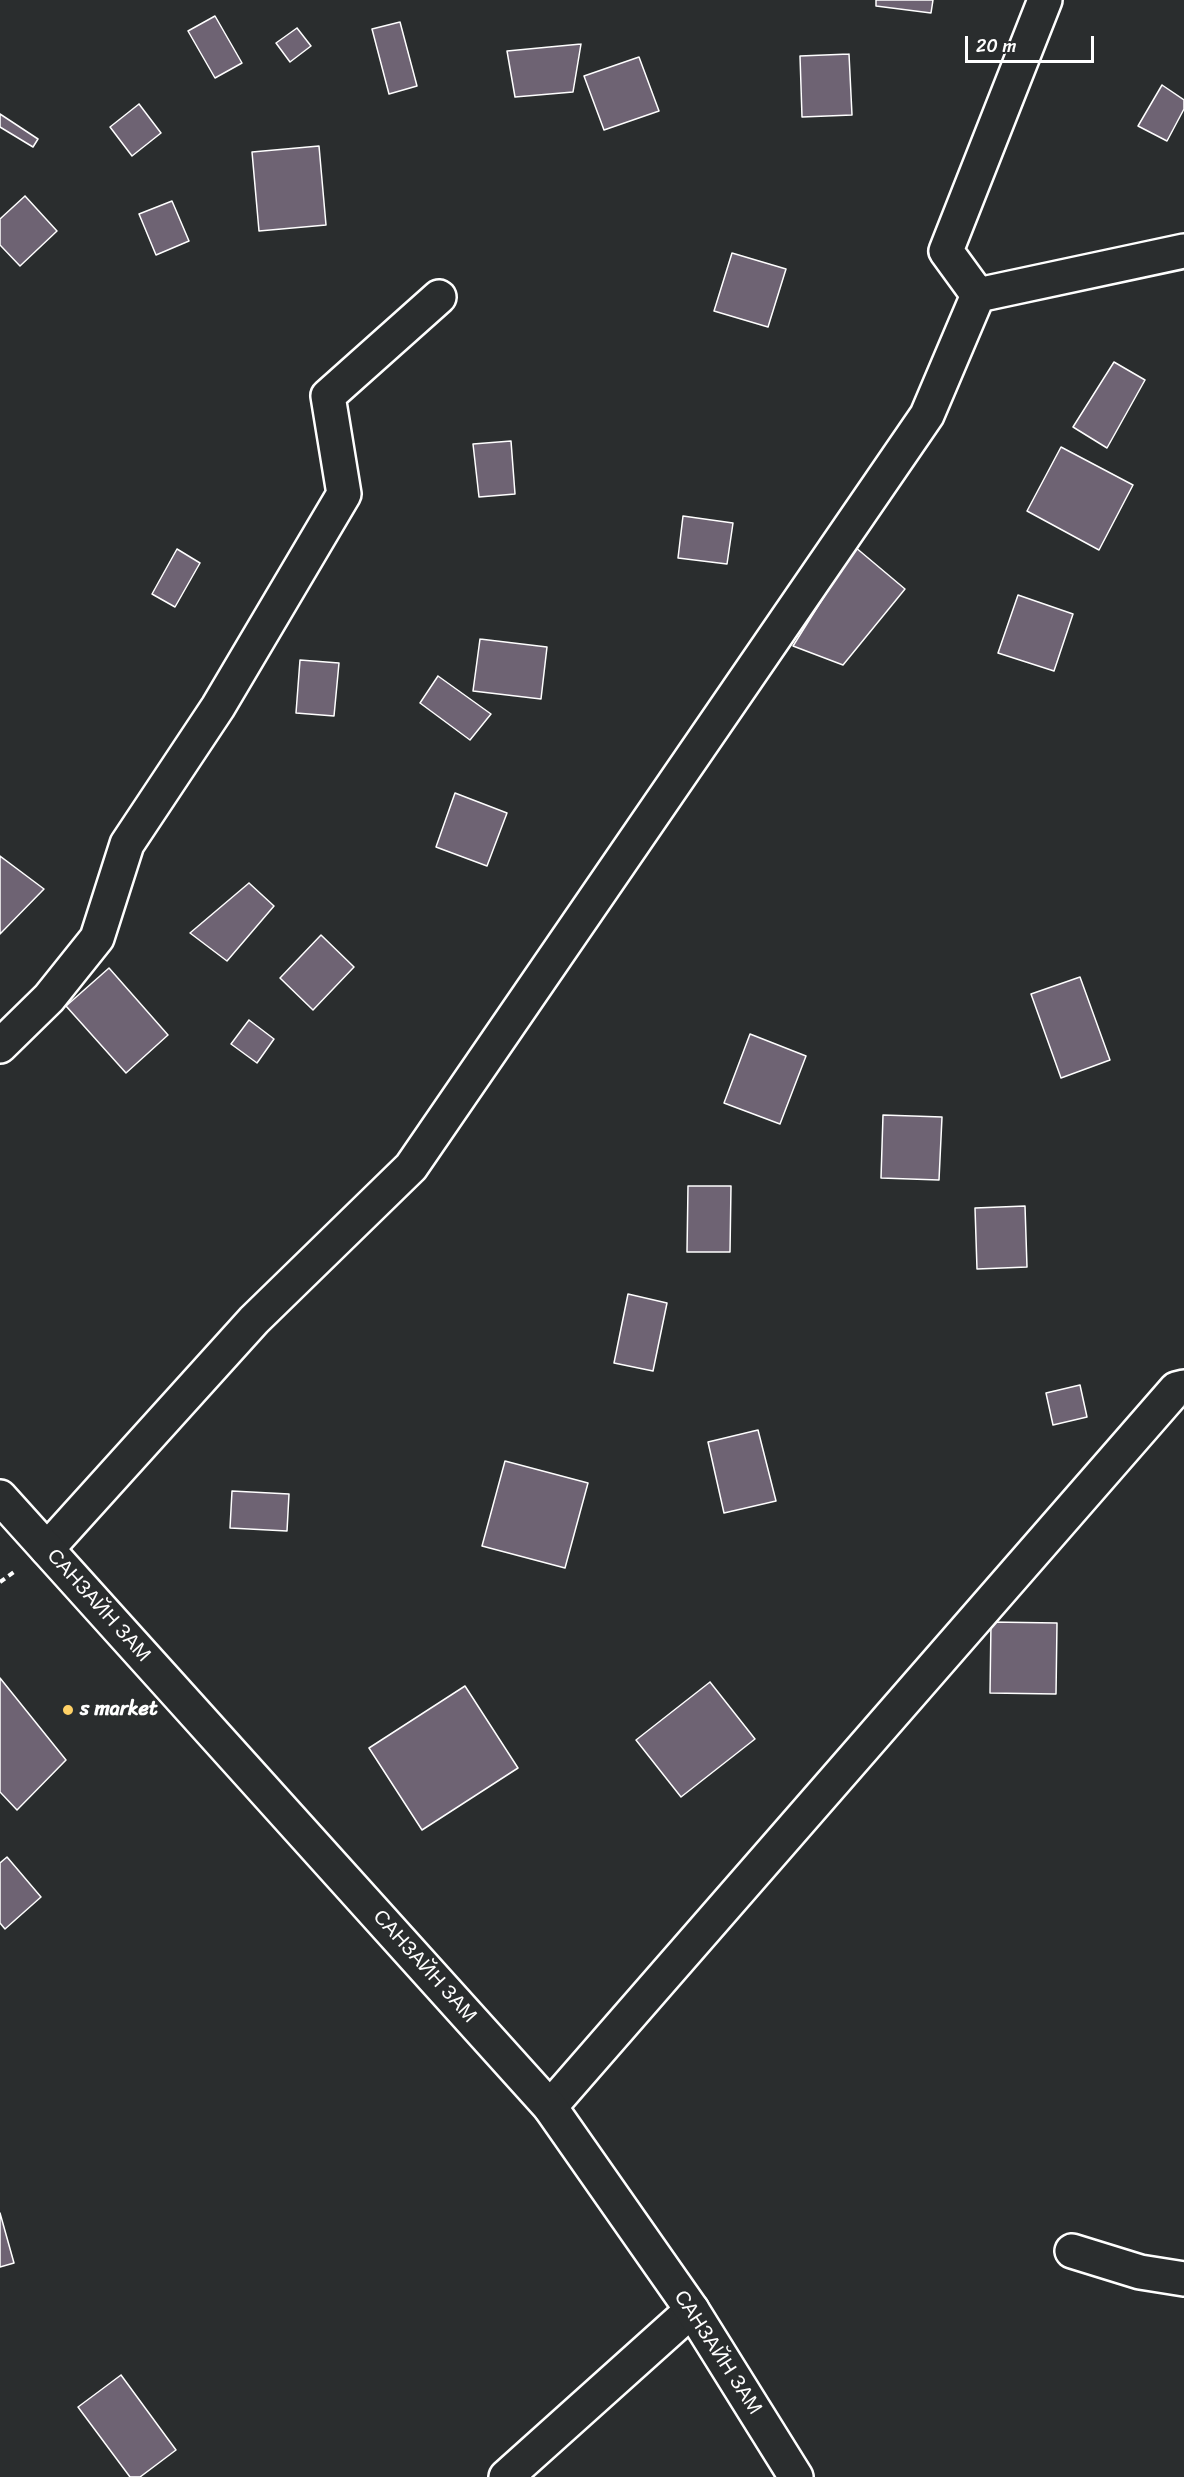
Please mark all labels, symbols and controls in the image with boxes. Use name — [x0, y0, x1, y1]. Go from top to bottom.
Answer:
scale bar — [968, 24, 1097, 62]
text: 20 m — [976, 30, 1016, 62]
street label: САНЗАЙН ЗАМ — [41, 1545, 155, 1667]
place label: s market — [80, 1698, 158, 1722]
marker: s market — [61, 1703, 75, 1717]
street label: САНЗАЙН ЗАМ — [367, 1906, 481, 2028]
street label: САНЗАЙН ЗАМ — [668, 2286, 766, 2420]

